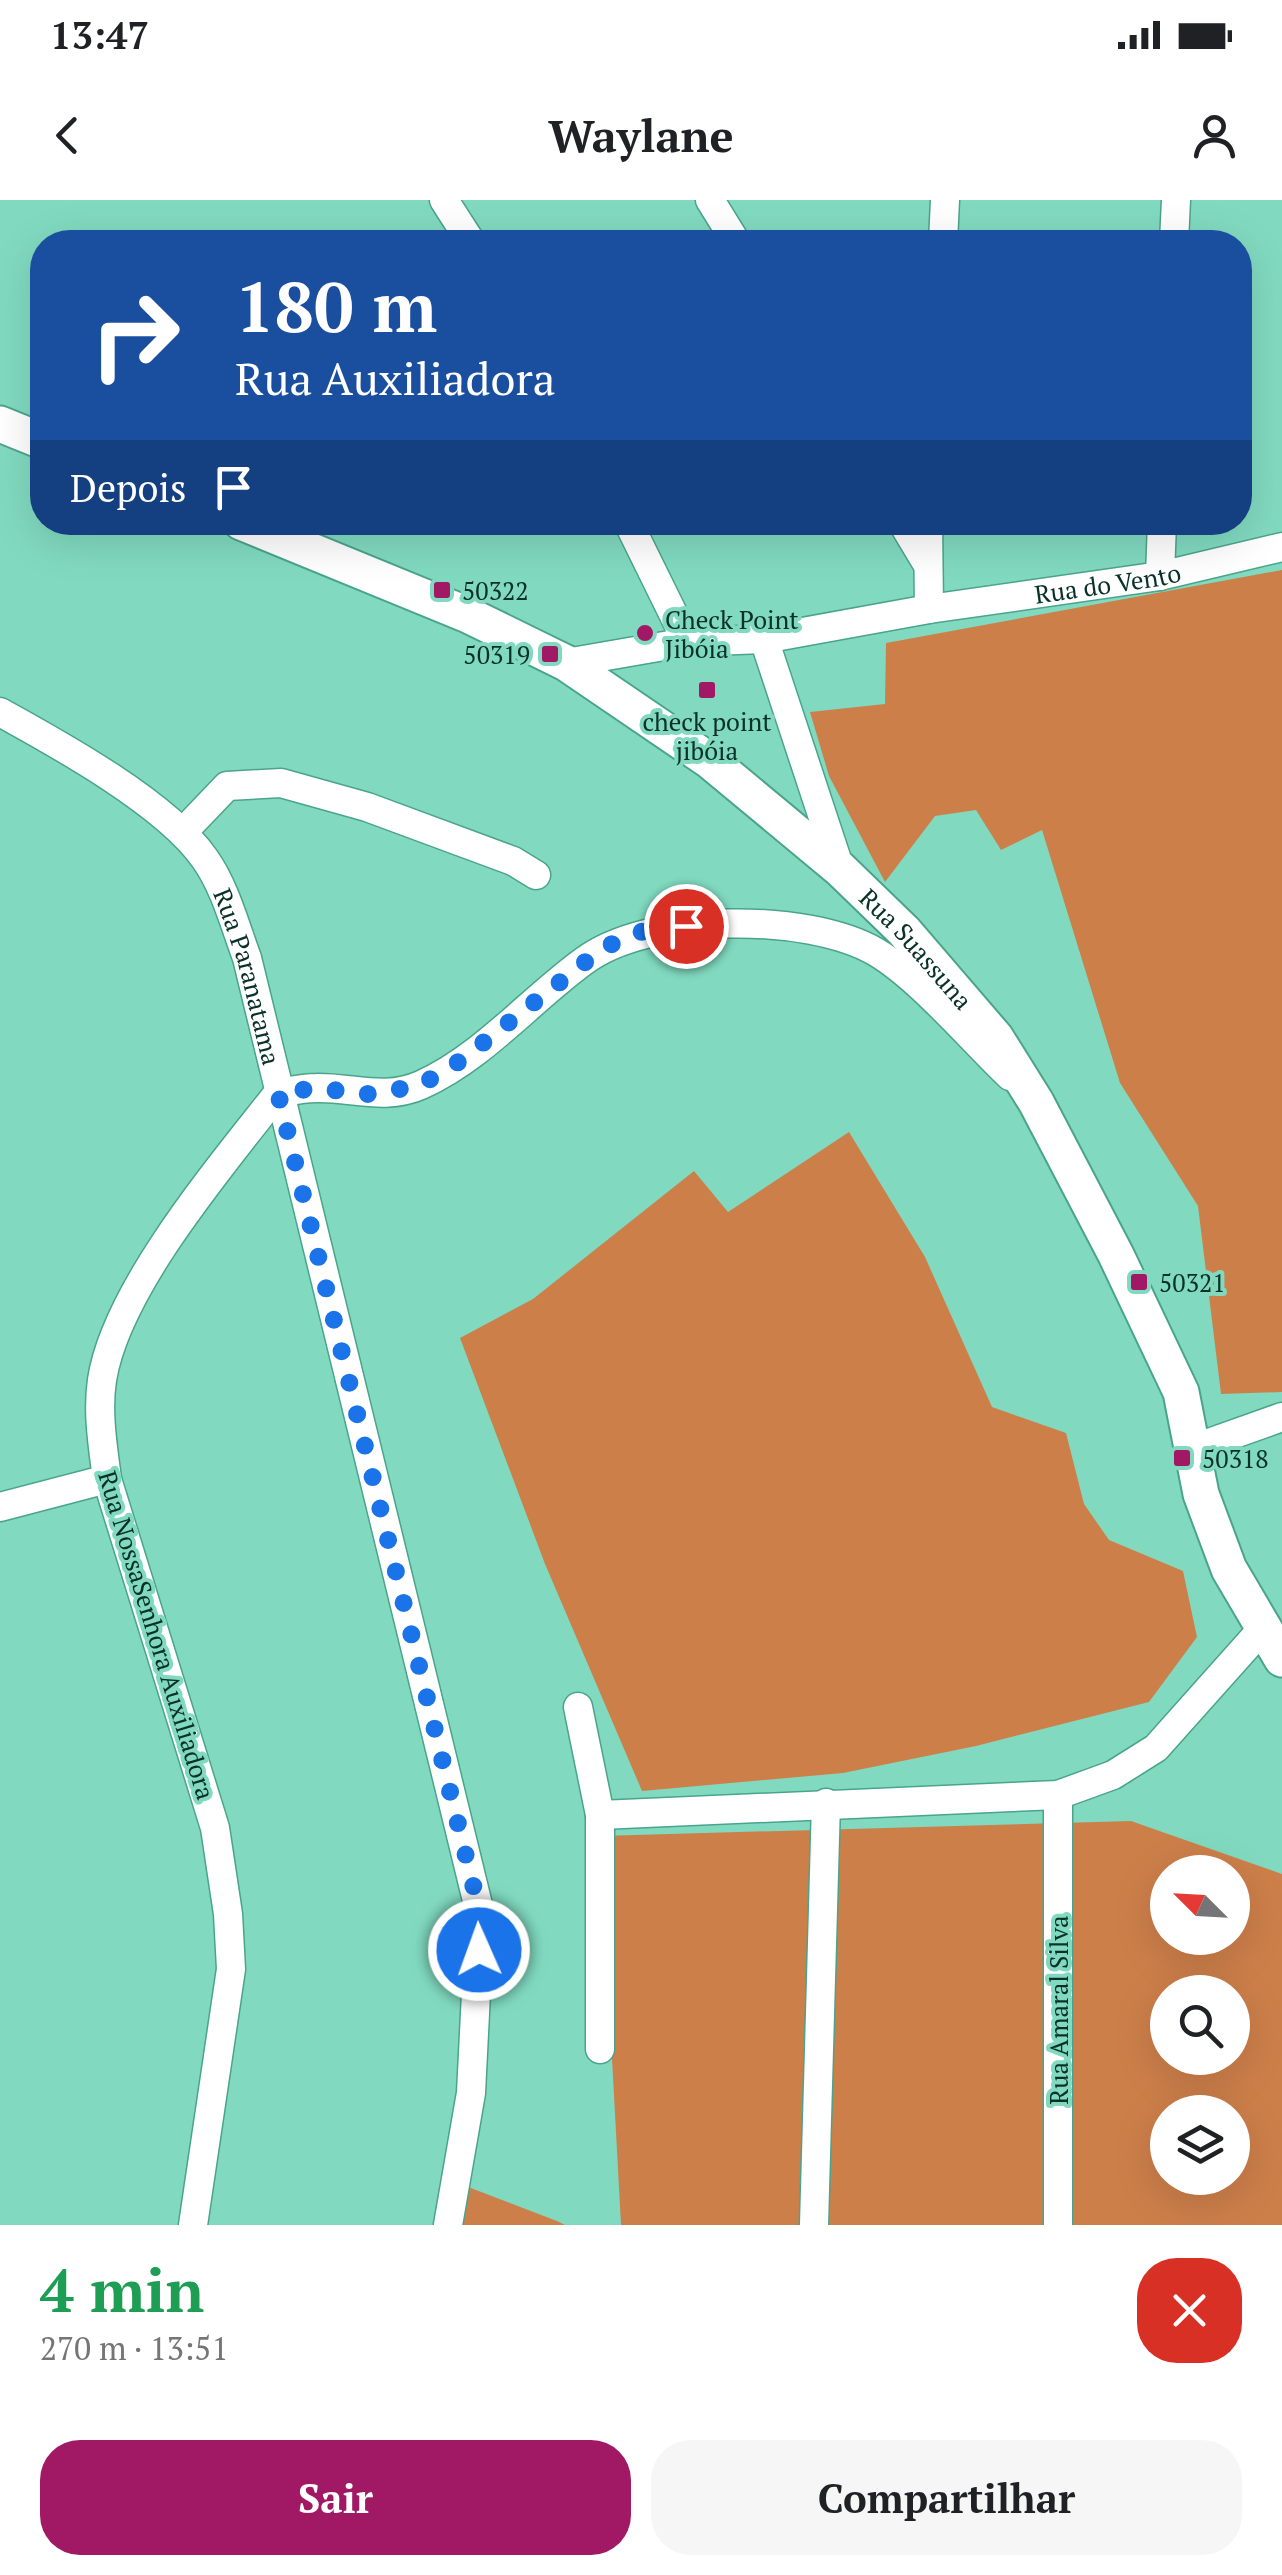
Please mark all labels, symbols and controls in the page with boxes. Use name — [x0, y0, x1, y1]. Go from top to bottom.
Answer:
text: 13:47 — [50, 10, 149, 60]
text: Waylane — [548, 105, 734, 165]
icon: back — [40, 108, 95, 163]
icon: person — [1187, 108, 1242, 163]
text: 180 m — [235, 259, 437, 352]
icon: right — [70, 270, 200, 400]
text: Rua Auxiliadora — [235, 348, 555, 408]
icon: arrive — [206, 460, 261, 515]
text: Depois — [70, 463, 186, 513]
street label: Rua do Vento — [1032, 555, 1184, 610]
place label: 50322 — [462, 574, 529, 607]
marker: 50322 — [431, 579, 453, 601]
place label: Check Point Jibóia — [665, 603, 799, 665]
marker: Check Point Jibóia — [634, 622, 656, 644]
place label: 50319 — [463, 638, 530, 671]
marker: 50319 — [539, 643, 561, 665]
marker: check point jibóia — [696, 679, 718, 701]
place label: check point jibóia — [642, 705, 772, 767]
street label: Rua Suassuna — [853, 881, 980, 1016]
street label: Rua Paranatama — [207, 883, 289, 1068]
pin — [644, 884, 729, 969]
icon: arrive — [659, 899, 714, 954]
place label: 50321 — [1159, 1266, 1226, 1299]
marker: 50321 — [1128, 1271, 1150, 1293]
place label: 50318 — [1202, 1442, 1269, 1475]
marker: 50318 — [1171, 1447, 1193, 1469]
street label: Rua NossaSenhora Auxiliadora — [91, 1467, 223, 1804]
north arrow — [1150, 1855, 1250, 1955]
map controls — [1150, 1855, 1250, 2195]
position arrow — [427, 1898, 531, 2002]
street label: Rua Amaral Silva — [1042, 1915, 1075, 2105]
button: search — [1150, 1975, 1250, 2075]
button: layers — [1150, 2095, 1250, 2195]
text: 4 min — [40, 2250, 204, 2329]
button: close — [1137, 2258, 1242, 2363]
text: 270 m · 13:51 — [40, 2327, 228, 2369]
button: Sair — [40, 2440, 631, 2555]
button: Compartilhar — [651, 2440, 1242, 2555]

